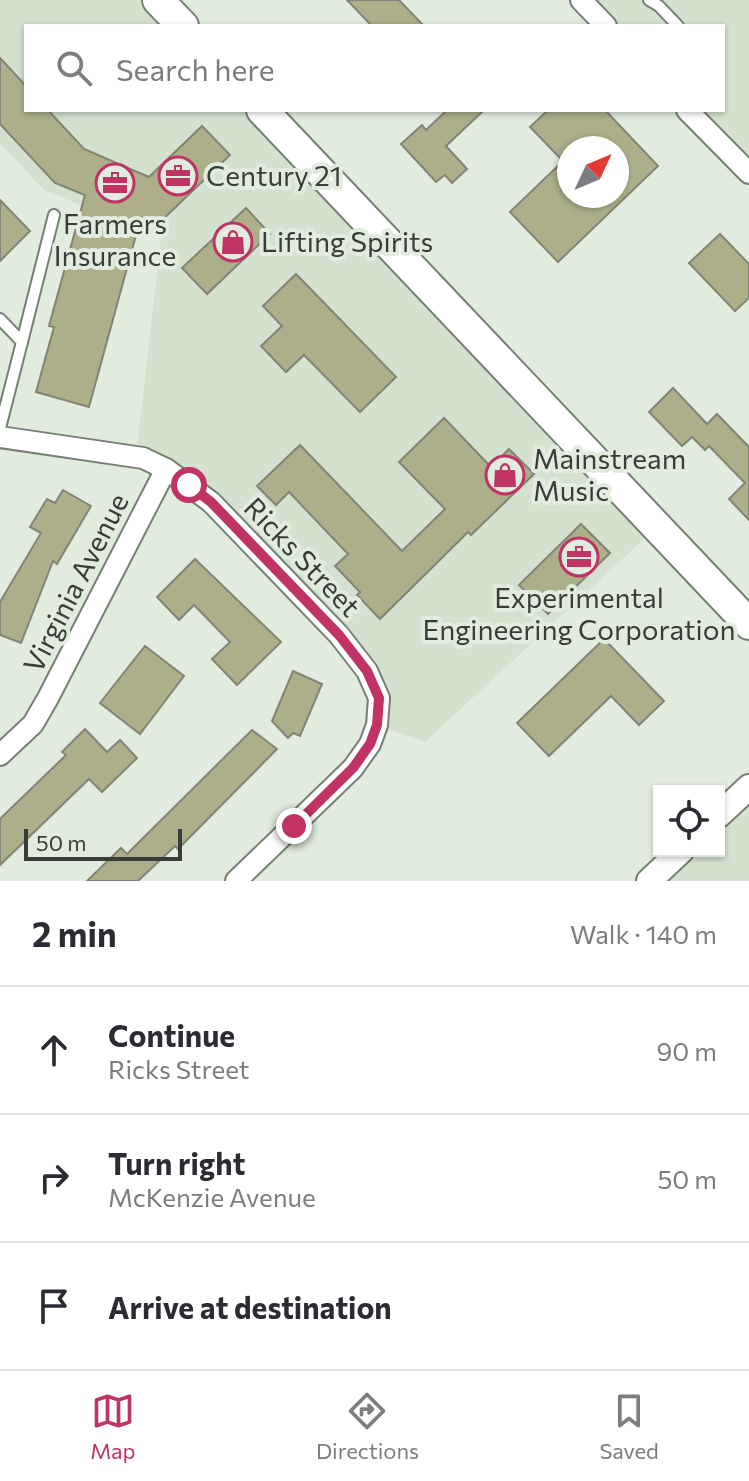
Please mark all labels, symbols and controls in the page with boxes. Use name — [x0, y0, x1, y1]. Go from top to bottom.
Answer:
search box — [24, 24, 725, 112]
icon: search — [52, 46, 96, 90]
text: Search here — [116, 50, 275, 87]
north arrow — [557, 136, 629, 208]
office icon: Century 21 — [157, 155, 199, 197]
place label: Century 21 — [206, 158, 342, 192]
office icon: Farmers Insurance — [94, 162, 136, 204]
place label: Farmers Insurance — [54, 206, 176, 272]
shop icon: Lifting Spirits — [212, 221, 254, 263]
place label: Lifting Spirits — [261, 224, 433, 258]
place label: Mainstream Music — [533, 441, 686, 507]
shop icon: Mainstream Music — [484, 454, 526, 496]
route start — [171, 467, 207, 503]
street label: Virginia Avenue — [15, 487, 135, 678]
street label: Ricks Street — [238, 490, 368, 623]
office icon: Experimental Engineering Corporation — [558, 536, 600, 578]
place label: Experimental Engineering Corporation — [423, 580, 735, 646]
map controls — [653, 785, 725, 857]
button: locate — [653, 785, 725, 857]
route end — [276, 808, 312, 844]
scale bar — [24, 825, 182, 861]
text: 50 m — [36, 829, 86, 856]
text: 2 min — [32, 912, 117, 954]
text: Walk · 140 m — [570, 918, 717, 949]
text: Continue — [108, 1016, 235, 1053]
icon: ahead — [32, 1028, 76, 1072]
text: 90 m — [657, 1035, 717, 1066]
text: Ricks Street — [108, 1053, 249, 1084]
text: Turn right — [108, 1144, 245, 1181]
icon: right — [32, 1156, 76, 1200]
text: 50 m — [657, 1163, 717, 1194]
text: McKenzie Avenue — [108, 1181, 316, 1212]
icon: arrive — [32, 1284, 76, 1328]
text: Arrive at destination — [108, 1288, 392, 1325]
tab: Map — [90, 1389, 136, 1464]
tab: Directions — [316, 1389, 419, 1464]
tab: Saved — [599, 1389, 659, 1464]

